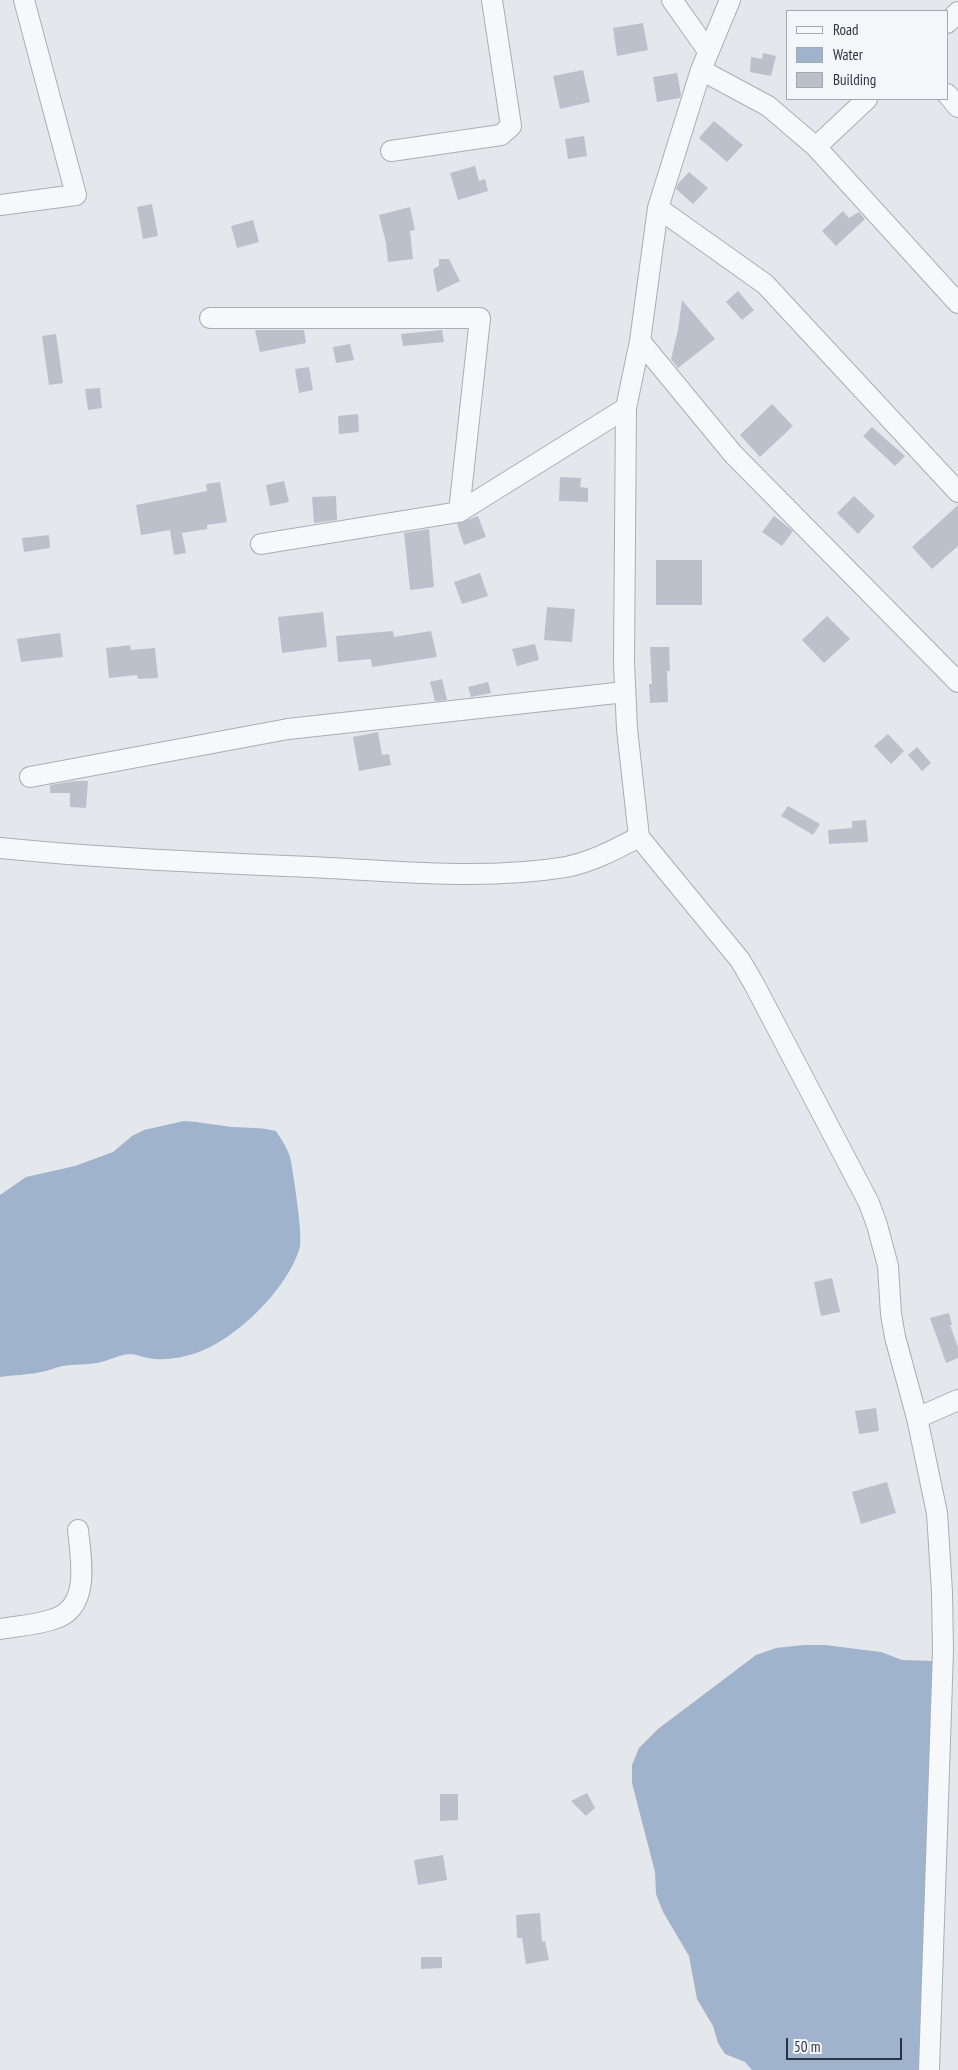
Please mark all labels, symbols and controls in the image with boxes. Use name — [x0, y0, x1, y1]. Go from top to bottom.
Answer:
legend — [786, 10, 948, 100]
text: Road — [833, 20, 859, 39]
text: Water — [833, 45, 863, 64]
text: Building — [833, 70, 876, 89]
scale bar — [788, 2028, 904, 2060]
text: 50 m — [794, 2037, 820, 2056]

